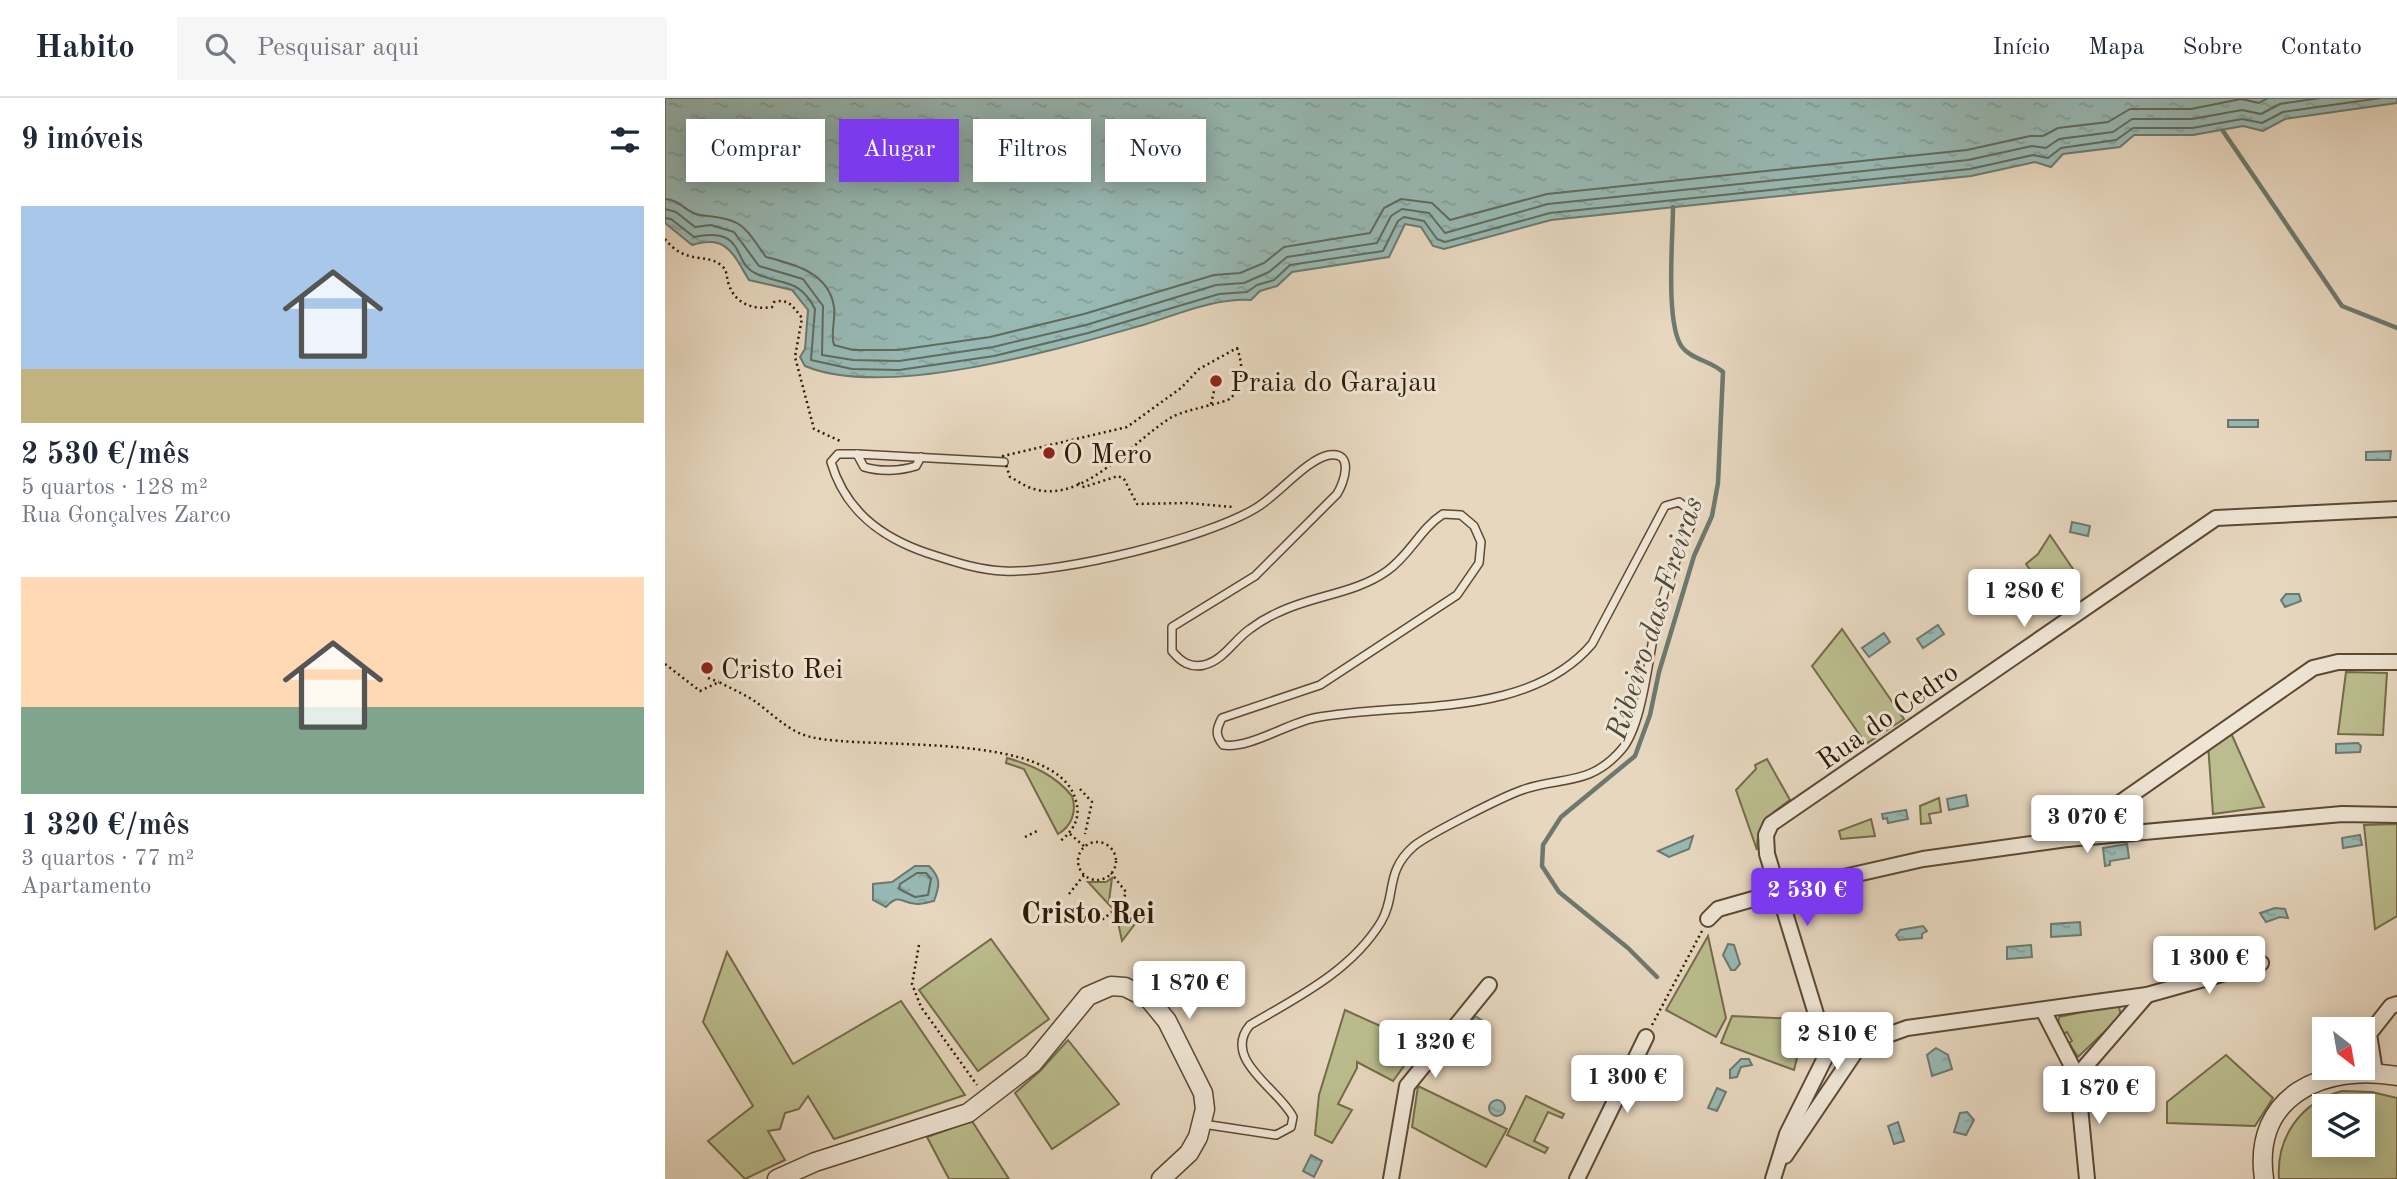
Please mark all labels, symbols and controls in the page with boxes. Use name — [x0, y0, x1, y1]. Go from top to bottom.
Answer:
search box — [177, 17, 667, 80]
icon: search — [201, 29, 239, 67]
text: Habito — [35, 32, 135, 65]
text: Pesquisar aqui — [257, 35, 419, 61]
text: Início — [1993, 36, 2050, 60]
text: Mapa — [2088, 36, 2145, 60]
text: Sobre — [2183, 36, 2242, 60]
text: Contato — [2280, 36, 2362, 60]
chip: Comprar — [686, 119, 825, 182]
chip: Alugar — [839, 119, 959, 182]
chip: Filtros — [973, 119, 1091, 182]
chip: Novo — [1105, 119, 1206, 182]
icon: filters — [606, 121, 644, 159]
text: 9 imóveis — [21, 125, 143, 155]
icon: home — [270, 251, 396, 377]
place label: Praia do Garajau — [1230, 370, 1437, 398]
marker: Praia do Garajau — [1208, 373, 1224, 389]
text: 2 530 €/mês — [21, 440, 189, 470]
place label: O Mero — [1063, 442, 1152, 470]
marker: O Mero — [1041, 445, 1057, 461]
text: 5 quartos · 128 m² — [21, 476, 208, 499]
water label: Ribeiro das Freiras — [1602, 493, 1709, 745]
text: Rua Gonçalves Zarco — [21, 504, 231, 527]
pin: 1 280 € — [1959, 570, 2089, 629]
text: 1 280 € — [1984, 580, 2064, 603]
icon: home — [270, 622, 396, 748]
place label: Cristo Rei — [721, 657, 843, 685]
street label: Rua do Cedro — [1813, 659, 1964, 776]
marker: Cristo Rei — [699, 660, 715, 676]
pin: 3 070 € — [2022, 796, 2152, 855]
text: 3 070 € — [2047, 806, 2127, 829]
text: 1 320 €/mês — [21, 811, 189, 841]
text: 3 quartos · 77 m² — [21, 847, 194, 870]
pin: 2 530 € — [1742, 868, 1872, 928]
text: Apartamento — [21, 875, 151, 898]
text: 2 530 € — [1767, 879, 1847, 902]
district label: Cristo Rei — [1021, 900, 1155, 930]
pin: 1 300 € — [2144, 936, 2274, 996]
text: 1 300 € — [2169, 947, 2249, 970]
pin: 1 870 € — [1124, 962, 1254, 1021]
text: 1 870 € — [1149, 972, 1229, 995]
pin: 2 810 € — [1772, 1012, 1902, 1072]
north arrow — [2312, 1017, 2375, 1080]
map controls — [2312, 1017, 2375, 1157]
pin: 1 320 € — [1370, 1020, 1500, 1080]
text: 2 810 € — [1797, 1023, 1877, 1046]
text: 1 320 € — [1395, 1031, 1475, 1054]
pin: 1 300 € — [1562, 1056, 1692, 1115]
text: 1 300 € — [1587, 1066, 1667, 1089]
pin: 1 870 € — [2034, 1066, 2164, 1126]
text: 1 870 € — [2059, 1077, 2139, 1100]
button: layers — [2312, 1094, 2375, 1157]

